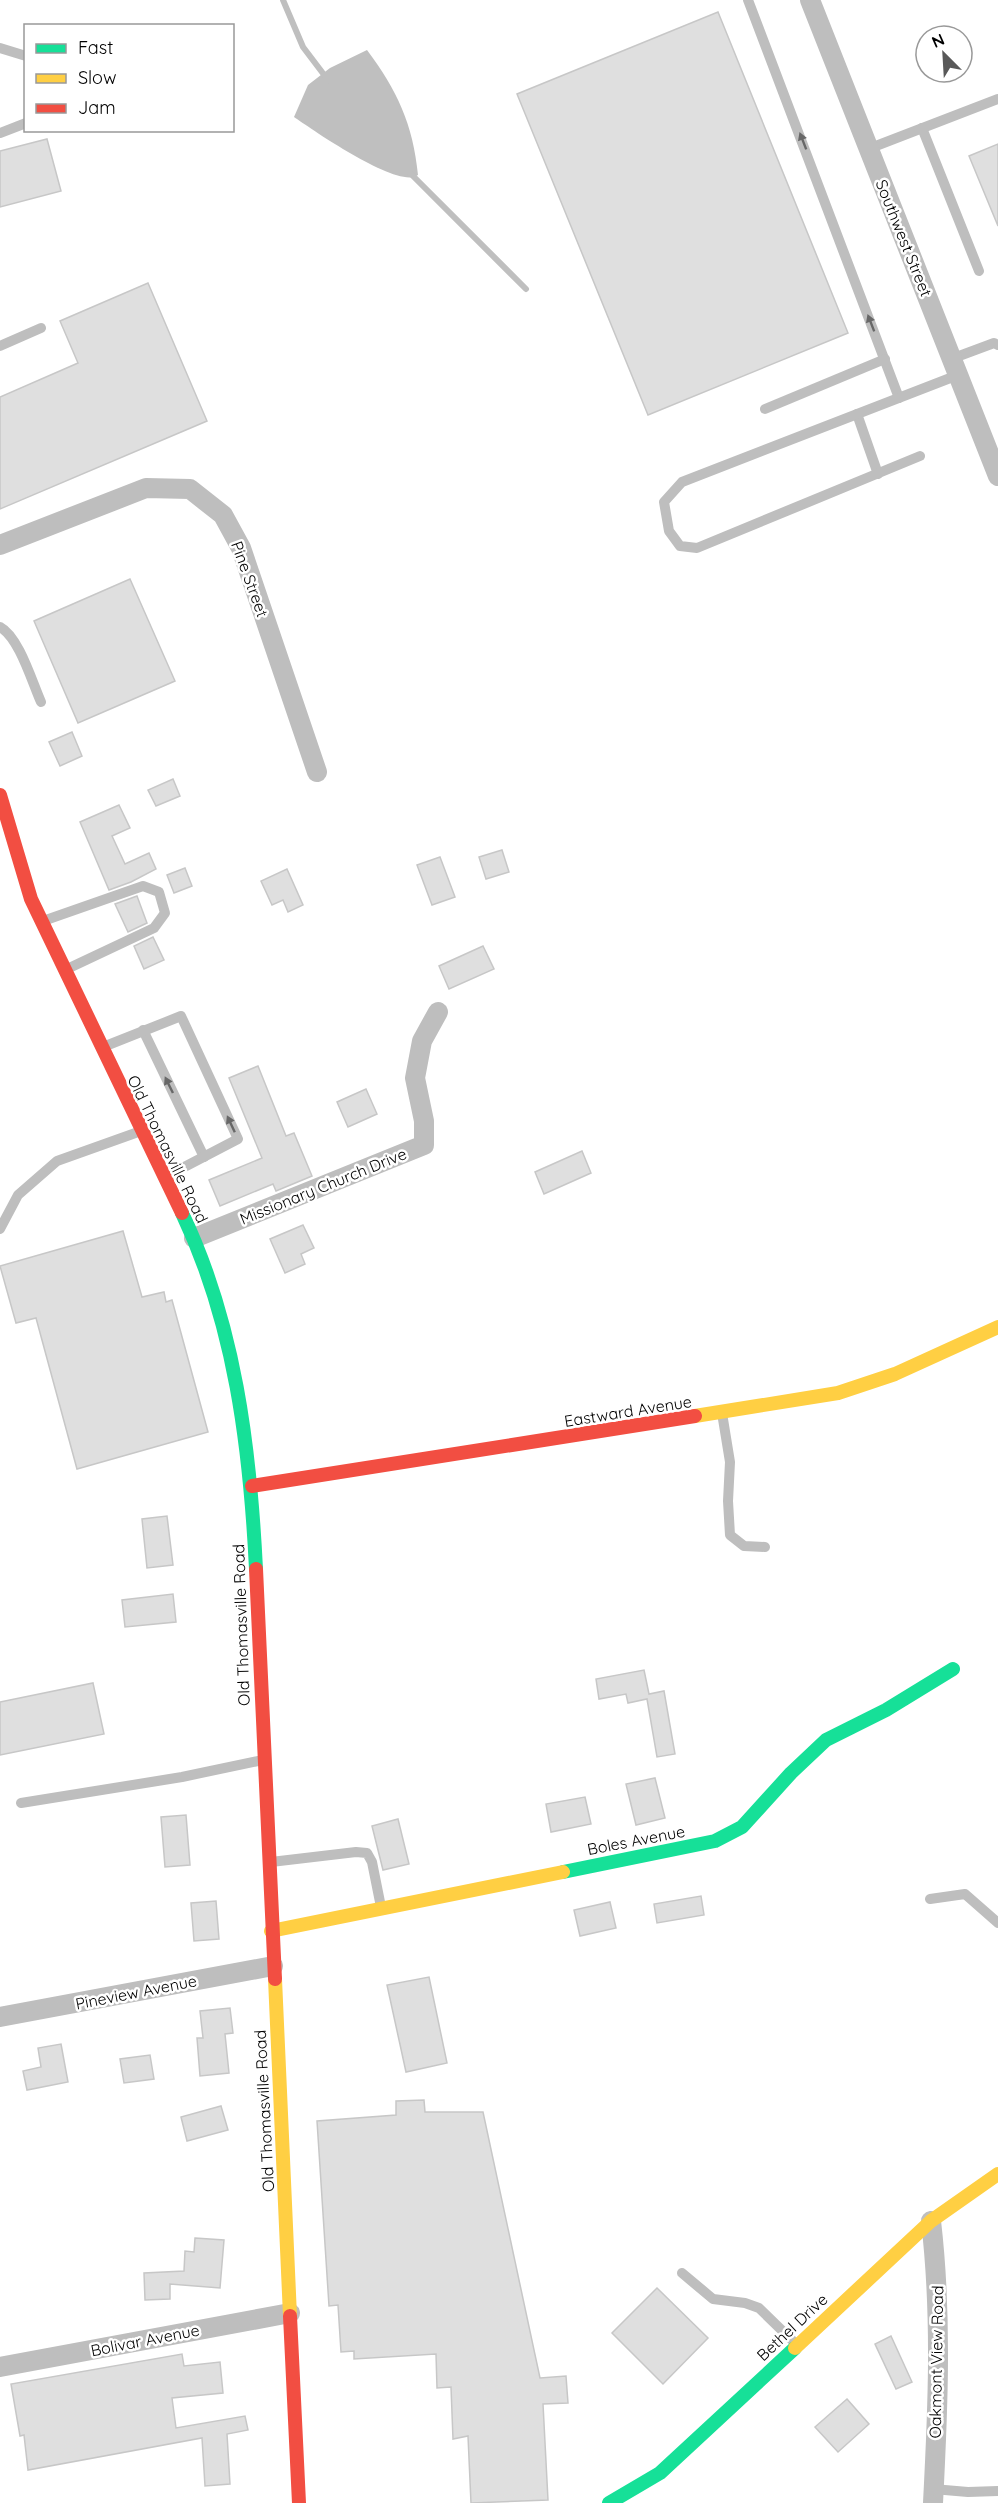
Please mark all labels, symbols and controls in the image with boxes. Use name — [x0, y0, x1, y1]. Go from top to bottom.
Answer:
legend — [24, 24, 234, 132]
north arrow — [914, 24, 974, 84]
text: N — [928, 29, 947, 52]
text: Fast — [78, 36, 113, 59]
text: Slow — [78, 66, 116, 89]
text: Jam — [78, 96, 116, 119]
one-way arrow — [797, 132, 807, 150]
street label: Southwest Street — [871, 177, 937, 299]
one-way arrow — [866, 314, 876, 332]
street label: Pine Street — [227, 538, 273, 620]
street label: Old Thomasville Road — [123, 1072, 213, 1226]
one-way arrow — [165, 1077, 174, 1094]
one-way arrow — [226, 1114, 236, 1132]
street label: Missionary Church Drive — [237, 1143, 409, 1229]
street label: Eastward Avenue — [563, 1391, 693, 1431]
street label: Old Thomasville Road — [228, 1544, 254, 1706]
street label: Boles Avenue — [585, 1821, 687, 1859]
street label: Pineview Avenue — [74, 1970, 198, 2014]
street label: Old Thomasville Road — [250, 2029, 278, 2193]
street label: Oakmont View Road — [925, 2285, 947, 2439]
street label: Bethel Drive — [752, 2289, 832, 2365]
street label: Bolivar Avenue — [89, 2320, 201, 2360]

